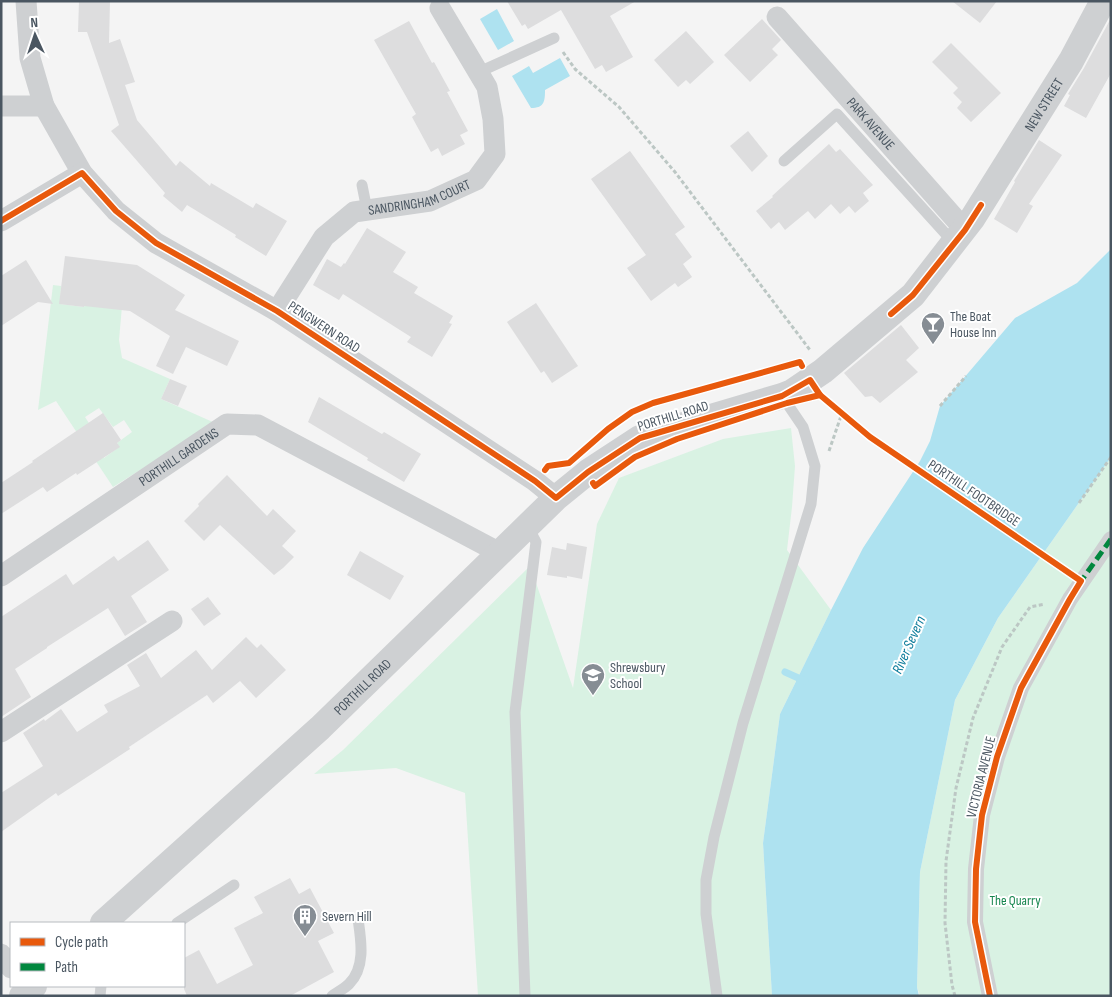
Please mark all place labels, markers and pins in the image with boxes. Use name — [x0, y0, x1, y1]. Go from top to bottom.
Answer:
place label: The Boat House Inn — [950, 308, 996, 341]
bar icon: The Boat House Inn — [920, 311, 946, 345]
place label: Shrewsbury School — [610, 659, 666, 692]
school or university icon: Shrewsbury School — [580, 662, 606, 696]
building icon: Severn Hill — [292, 903, 318, 937]
place label: Severn Hill — [322, 908, 372, 925]

